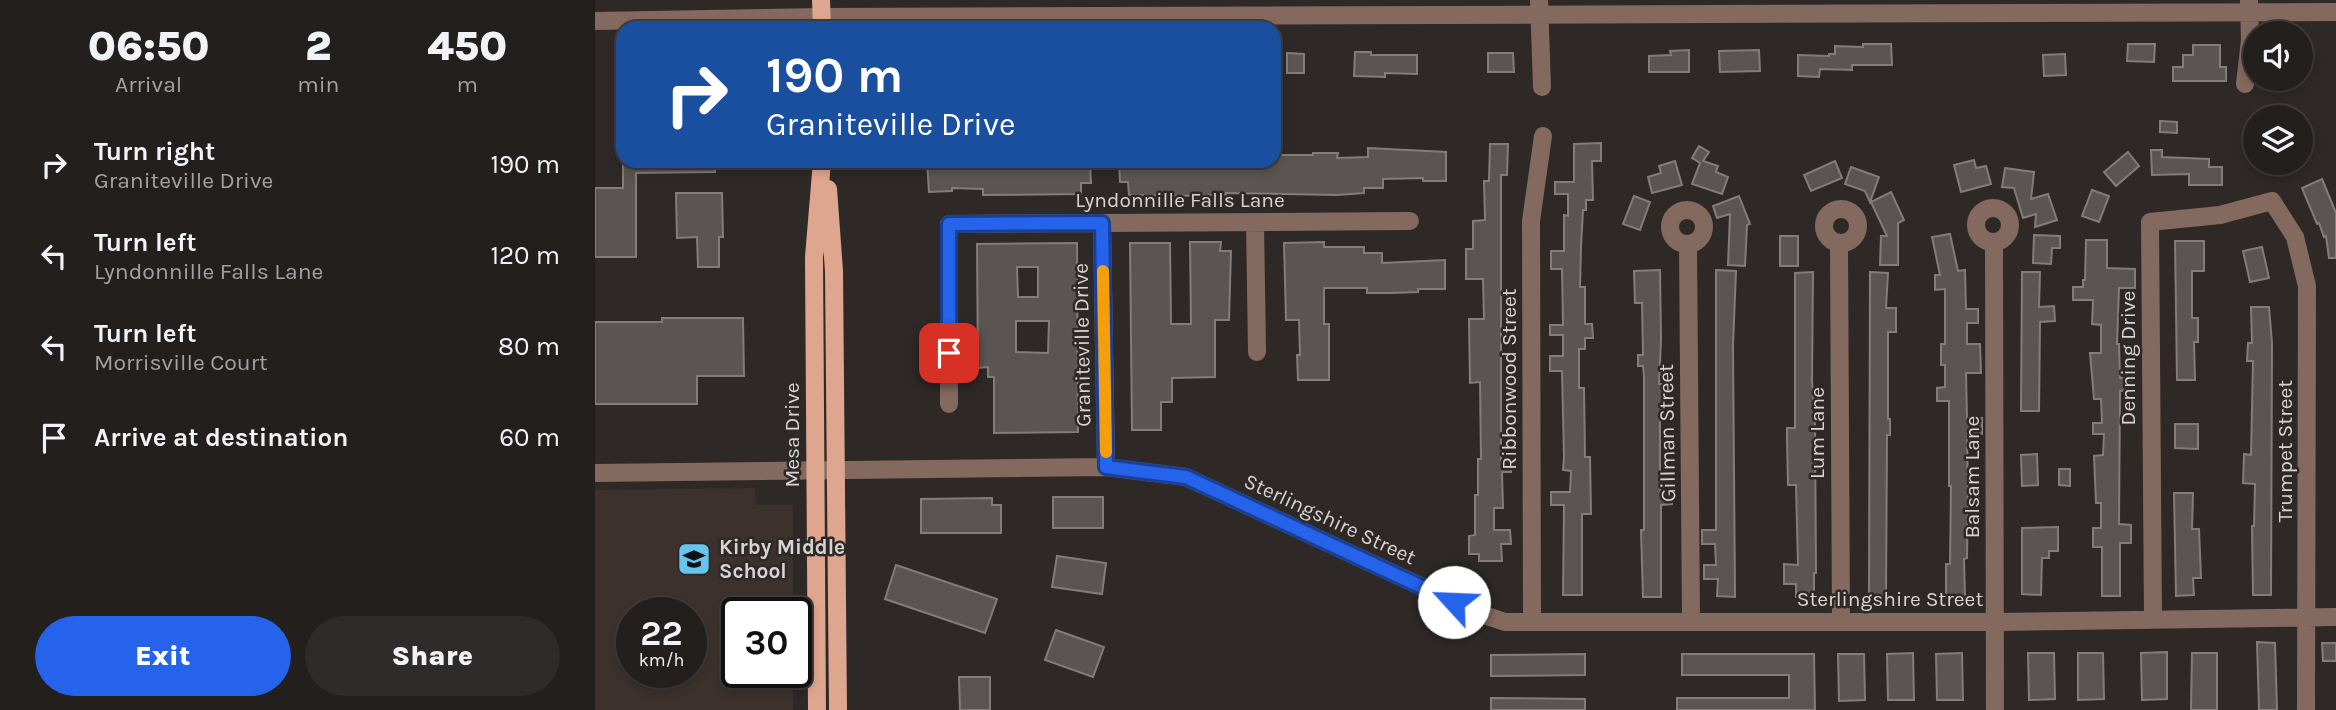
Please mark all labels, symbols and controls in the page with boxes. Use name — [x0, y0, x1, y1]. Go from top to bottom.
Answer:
text: 06:50 — [88, 21, 210, 71]
text: 2 — [305, 21, 332, 71]
text: 450 — [427, 21, 507, 71]
map controls — [2243, 21, 2313, 175]
button: sound — [2243, 21, 2313, 91]
text: 190 m — [766, 47, 903, 104]
icon: right — [651, 49, 742, 140]
text: Arrival — [115, 71, 182, 98]
text: min — [297, 71, 339, 98]
text: m — [456, 71, 478, 98]
button: layers — [2243, 105, 2313, 175]
text: Graniteville Drive — [766, 106, 1015, 143]
text: Turn right — [94, 136, 215, 167]
icon: right — [35, 146, 73, 184]
text: 190 m — [490, 149, 560, 180]
text: Graniteville Drive — [94, 167, 273, 194]
street label: Lyndonnille Falls Lane — [1075, 188, 1285, 212]
text: Turn left — [94, 227, 196, 258]
icon: left — [35, 237, 73, 275]
text: 120 m — [490, 240, 560, 271]
text: Lyndonnille Falls Lane — [94, 258, 323, 285]
street label: Graniteville Drive — [1069, 263, 1095, 427]
street label: Ribbonwood Street — [1497, 288, 1521, 470]
street label: Denning Drive — [2116, 291, 2140, 425]
text: Turn left — [94, 318, 196, 349]
pin — [919, 323, 979, 383]
icon: left — [35, 328, 73, 366]
text: 80 m — [498, 331, 560, 362]
icon: arrive — [930, 334, 968, 372]
text: Morrisville Court — [94, 349, 268, 376]
street label: Gillman Street — [1654, 364, 1680, 502]
street label: Trumpet Street — [2273, 380, 2297, 522]
street label: Mesa Drive — [780, 382, 804, 488]
street label: Lum Lane — [1805, 387, 1829, 479]
street label: Balsam Lane — [1960, 416, 1984, 538]
icon: arrive — [35, 419, 73, 457]
text: Arrive at destination — [94, 422, 348, 453]
text: 60 m — [499, 422, 560, 453]
street label: Sterlingshire Street — [1240, 469, 1420, 569]
place label: Kirby Middle School — [719, 535, 845, 583]
school or university icon: Kirby Middle School — [675, 540, 713, 578]
position arrow — [1417, 565, 1491, 639]
street label: Sterlingshire Street — [1797, 587, 1983, 611]
speed limit sign: 30 — [721, 597, 812, 688]
text: 22 — [640, 613, 683, 654]
button: Exit — [35, 616, 291, 696]
button: Share — [305, 616, 560, 696]
text: km/h — [639, 649, 684, 671]

